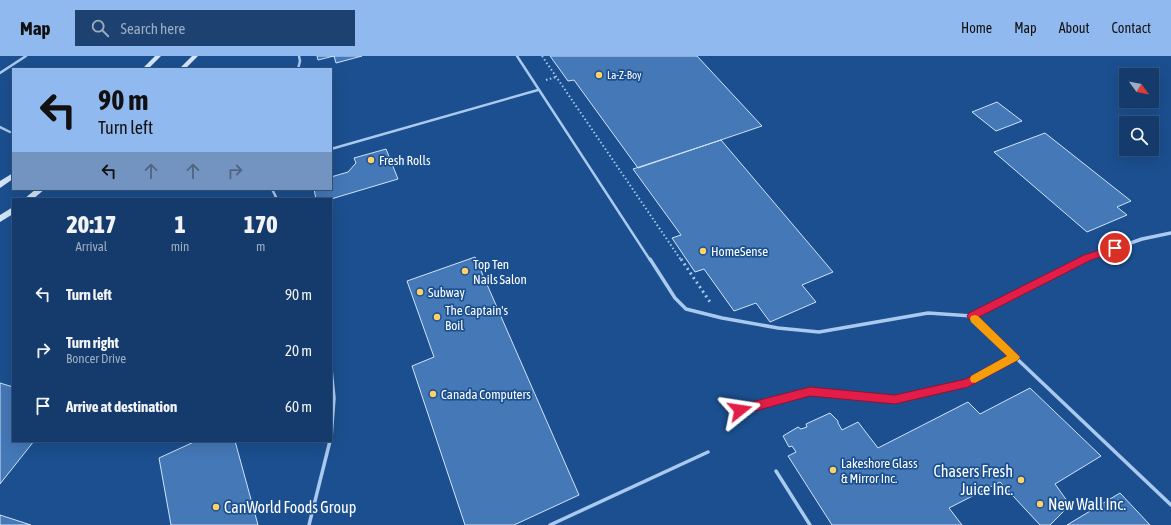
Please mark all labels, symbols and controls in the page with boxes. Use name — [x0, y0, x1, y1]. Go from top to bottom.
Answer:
search box — [75, 10, 355, 46]
text: Map — [20, 17, 51, 39]
icon: search — [89, 17, 111, 39]
text: Search here — [121, 20, 185, 37]
text: Home — [961, 20, 992, 36]
text: Map — [1014, 20, 1037, 36]
text: About — [1059, 20, 1090, 36]
text: Contact — [1112, 20, 1151, 36]
north arrow — [1119, 68, 1159, 108]
map controls — [1119, 68, 1159, 156]
place label: La-Z-Boy — [607, 69, 642, 81]
marker: La-Z-Boy — [594, 70, 604, 80]
icon: left — [32, 84, 84, 136]
text: 90 m — [98, 84, 148, 116]
button: search — [1119, 116, 1159, 156]
text: Turn left — [98, 117, 153, 138]
place label: Fresh Rolls — [379, 153, 431, 168]
marker: Fresh Rolls — [366, 155, 376, 165]
icon: left — [98, 160, 120, 182]
icon: ahead — [140, 160, 162, 182]
icon: ahead — [182, 160, 204, 182]
icon: right — [224, 160, 246, 182]
text: 20:17 — [66, 211, 116, 238]
text: 1 — [174, 211, 186, 238]
text: 170 — [244, 211, 278, 238]
pin — [1098, 231, 1132, 265]
icon: arrive — [1104, 237, 1126, 259]
text: Arrival — [75, 239, 107, 254]
text: min — [171, 239, 189, 254]
text: m — [256, 239, 265, 254]
place label: HomeSense — [711, 244, 768, 259]
marker: HomeSense — [698, 246, 708, 256]
place label: Top Ten Nails Salon — [473, 257, 527, 287]
marker: Top Ten Nails Salon — [460, 266, 470, 276]
icon: left — [32, 283, 54, 305]
place label: Subway — [428, 285, 465, 300]
text: Turn left — [66, 286, 112, 303]
text: 90 m — [285, 286, 312, 303]
marker: Subway — [415, 287, 425, 297]
place label: The Captain's Boil — [445, 303, 508, 333]
marker: The Captain's Boil — [432, 312, 442, 322]
text: Turn right — [66, 334, 119, 351]
icon: right — [32, 339, 54, 361]
text: 20 m — [285, 342, 312, 359]
text: Boncer Drive — [66, 351, 126, 366]
place label: Canada Computers — [441, 387, 531, 402]
marker: Canada Computers — [428, 389, 438, 399]
position arrow — [719, 389, 761, 431]
icon: arrive — [32, 395, 54, 417]
text: Arrive at destination — [66, 398, 177, 415]
text: 60 m — [285, 398, 312, 415]
place label: Lakeshore Glass & Mirror Inc. — [841, 456, 918, 486]
place label: Chasers Fresh Juice Inc. — [934, 462, 1013, 498]
marker: Lakeshore Glass & Mirror Inc. — [828, 465, 838, 475]
marker: Chasers Fresh Juice Inc. — [1016, 475, 1026, 485]
place label: New Wall Inc. — [1048, 495, 1126, 513]
place label: CanWorld Foods Group — [224, 498, 356, 517]
marker: New Wall Inc. — [1035, 499, 1045, 509]
marker: CanWorld Foods Group — [211, 502, 221, 512]

